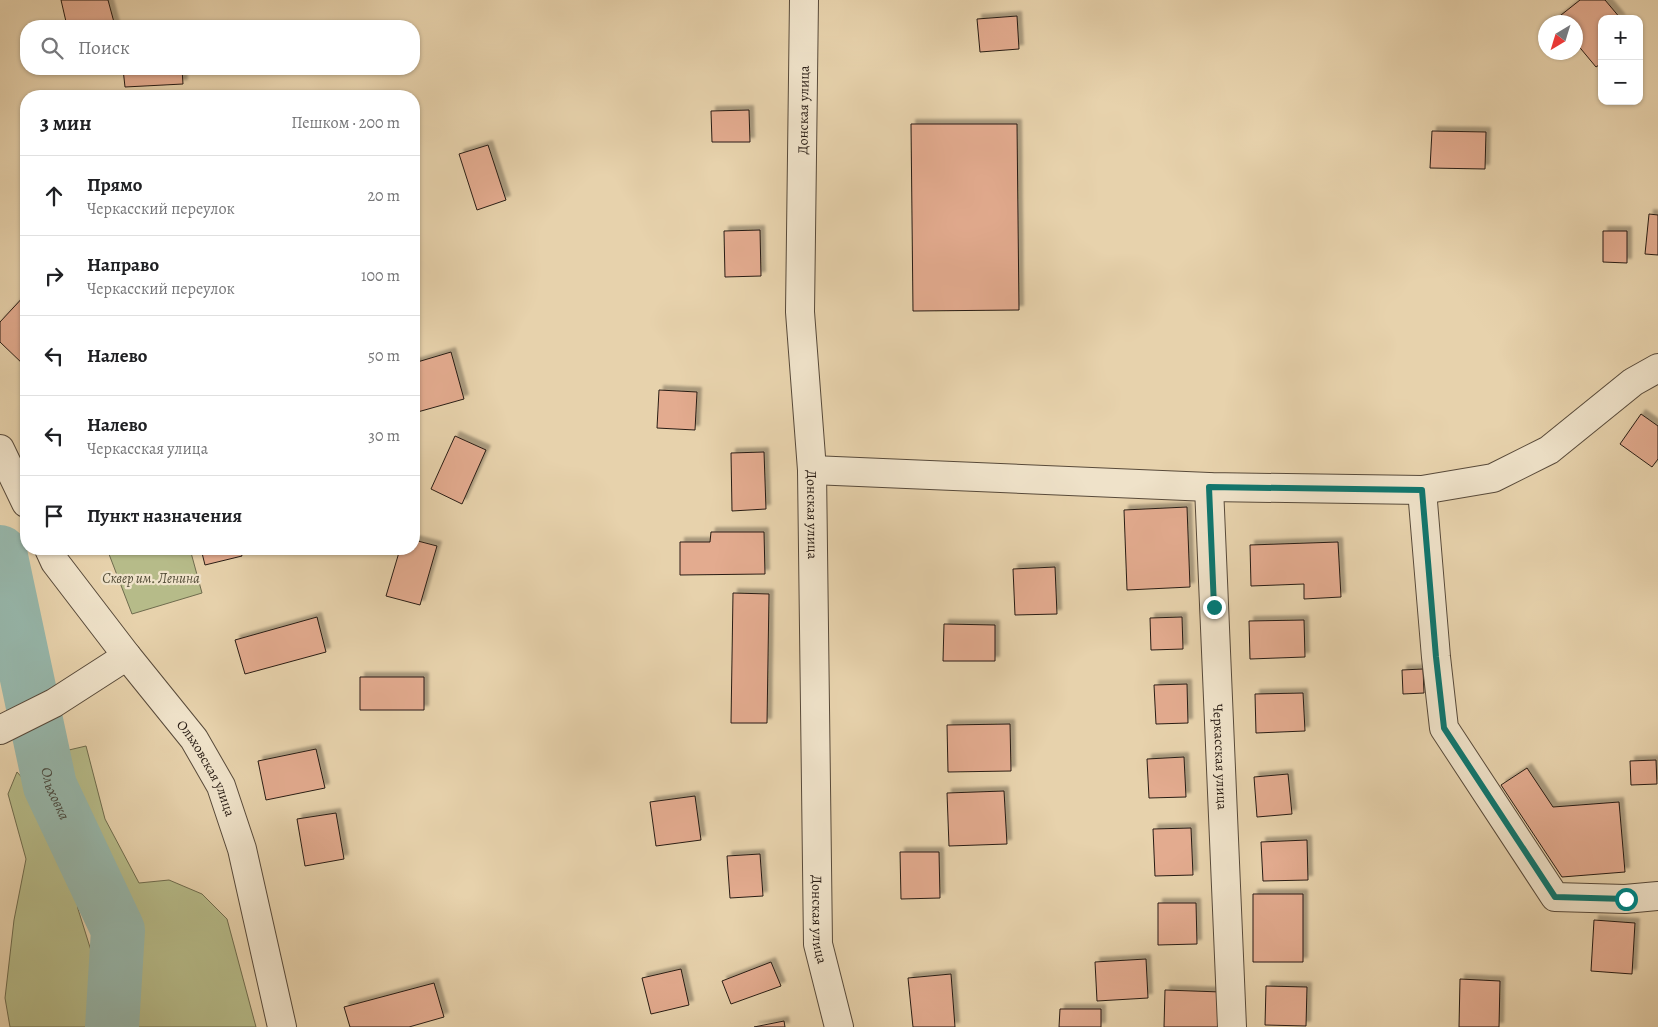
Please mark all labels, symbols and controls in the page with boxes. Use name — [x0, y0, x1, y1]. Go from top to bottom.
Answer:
north arrow — [1538, 15, 1583, 60]
map controls — [1598, 15, 1643, 105]
button: + — [1598, 15, 1643, 60]
search box — [20, 20, 420, 75]
icon: search — [38, 34, 66, 62]
text: Поиск — [78, 35, 130, 61]
button: − — [1598, 60, 1643, 105]
street label: Донская улица — [793, 65, 814, 155]
text: 3 мин — [40, 109, 92, 137]
text: Пешком · 200 m — [291, 112, 400, 134]
text: Прямо — [87, 172, 142, 198]
icon: ahead — [40, 182, 68, 210]
text: 20 m — [367, 185, 400, 207]
text: Черкасский переулок — [87, 198, 235, 220]
text: Направо — [87, 252, 159, 278]
icon: right — [40, 262, 68, 290]
text: 100 m — [361, 265, 400, 287]
text: Черкасский переулок — [87, 278, 235, 300]
icon: left — [40, 342, 68, 370]
text: Налево — [87, 343, 147, 369]
text: 50 m — [368, 345, 400, 367]
text: Налево — [87, 412, 147, 438]
icon: left — [40, 422, 68, 450]
text: 30 m — [368, 425, 400, 447]
text: Черкасская улица — [87, 438, 208, 460]
street label: Донская улица — [802, 470, 822, 560]
icon: arrive — [40, 502, 68, 530]
text: Пункт назначения — [87, 503, 242, 529]
park label: Сквер им. Ленина — [102, 569, 200, 588]
route end — [1203, 596, 1226, 619]
street label: Черкасская улица — [1208, 703, 1232, 811]
street label: Ольховская улица — [172, 716, 240, 819]
water label: Ольховка — [36, 765, 75, 823]
street label: Донская улица — [807, 875, 832, 966]
route start — [1615, 888, 1638, 911]

